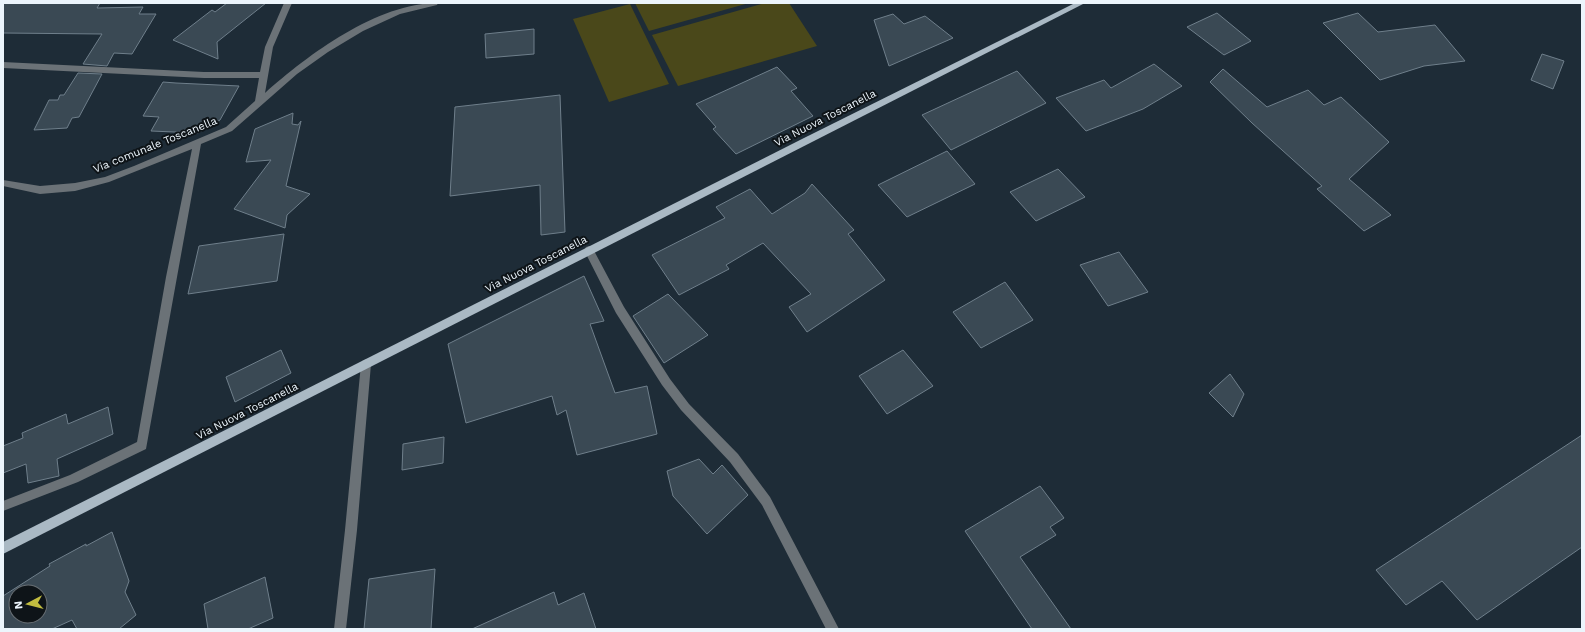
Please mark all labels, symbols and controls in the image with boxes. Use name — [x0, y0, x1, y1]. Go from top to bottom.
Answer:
street label: Via Nuova Toscanella — [772, 87, 878, 149]
street label: Via comunale Toscanella — [91, 114, 219, 176]
street label: Via Nuova Toscanella — [483, 233, 589, 295]
street label: Via Nuova Toscanella — [194, 380, 300, 442]
north arrow — [8, 584, 48, 624]
text: N — [12, 600, 26, 610]

